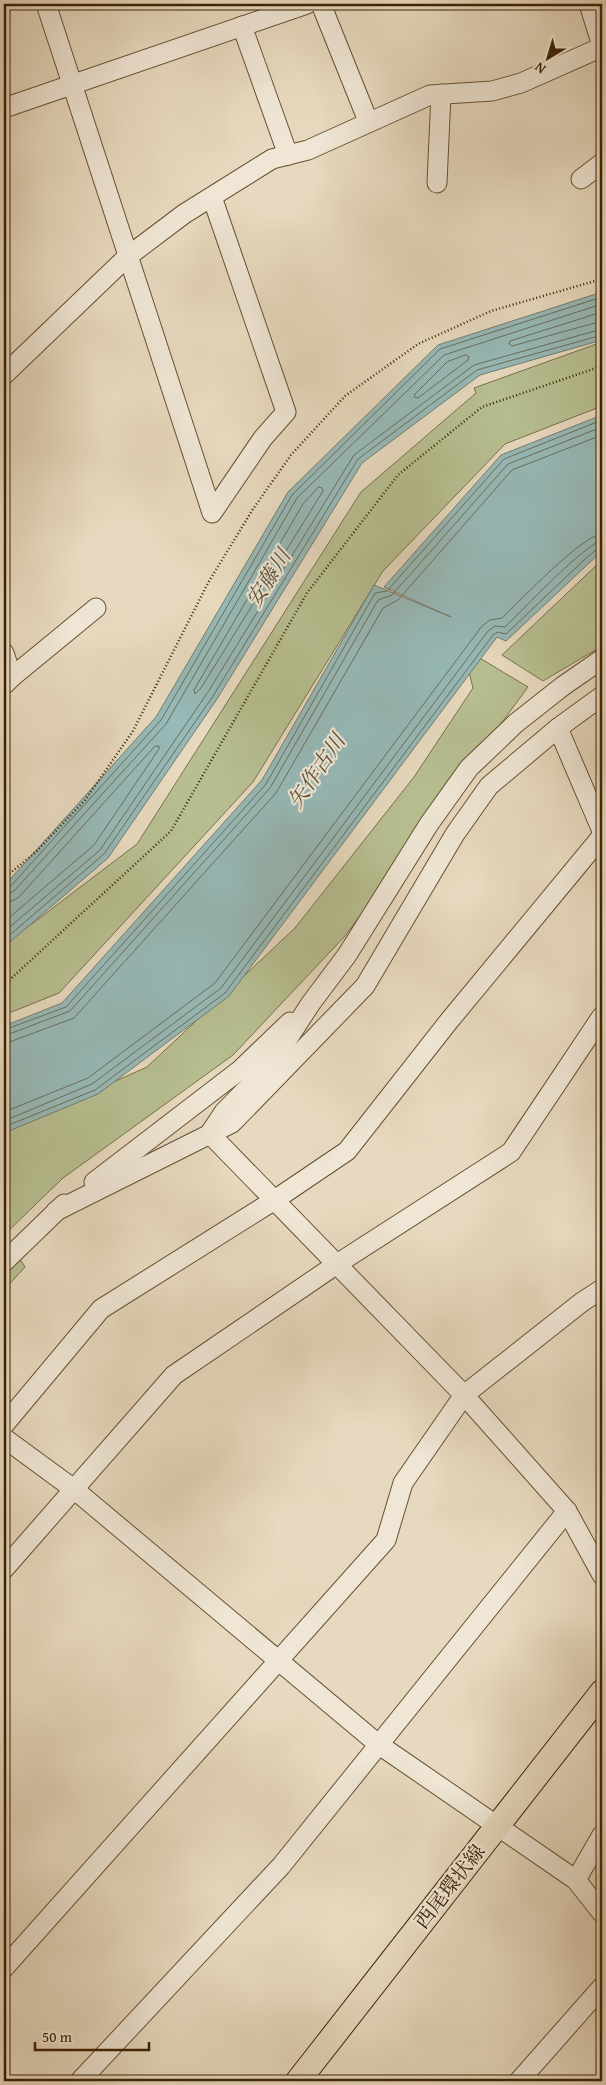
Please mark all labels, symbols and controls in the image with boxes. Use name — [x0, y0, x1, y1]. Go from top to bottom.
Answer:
north arrow — [524, 32, 574, 82]
text: N — [530, 57, 550, 79]
water label: 安藤川 — [238, 541, 299, 613]
water label: 矢作古川 — [280, 726, 353, 814]
street label: 西尾環状線 — [407, 1838, 491, 1934]
scale bar — [35, 2020, 149, 2052]
text: 50 m — [42, 2026, 73, 2047]

